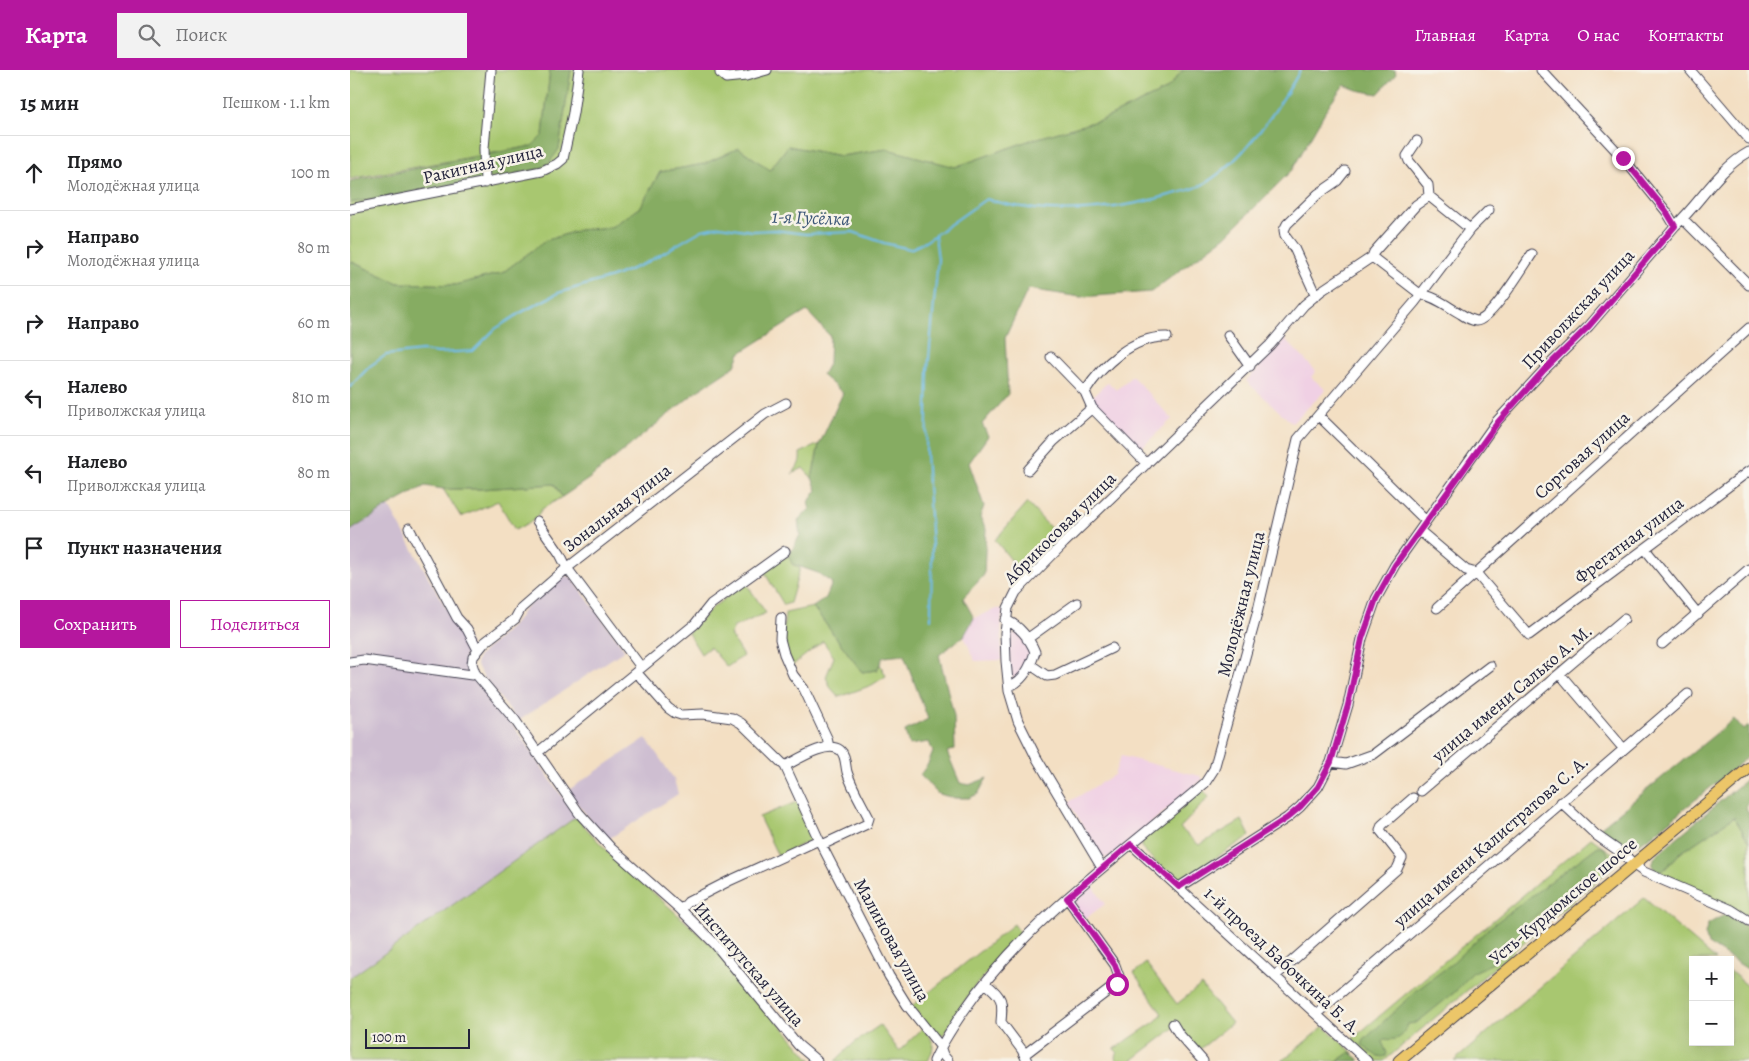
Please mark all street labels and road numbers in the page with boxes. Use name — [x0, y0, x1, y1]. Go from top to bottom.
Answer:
street label: Ракитная улица — [421, 138, 546, 189]
street label: Приволжская улица — [1516, 243, 1640, 374]
street label: Сорговая улица — [1529, 405, 1636, 504]
street label: Зональная улица — [558, 458, 677, 558]
street label: Абрикосовая улица — [998, 466, 1122, 590]
street label: Фрегатная улица — [1569, 491, 1689, 589]
street label: Молодёжная улица — [1211, 528, 1271, 679]
street label: улица имени Салько А. М. — [1426, 619, 1597, 768]
street label: улица имени Калистратова С. А. — [1388, 750, 1594, 933]
street label: Усть-Курдюмское шоссе — [1484, 832, 1642, 970]
street label: Малиновая улица — [848, 874, 936, 1007]
street label: 1-й проезд Бабочкина Б. А. — [1199, 881, 1367, 1041]
street label: Институтская улица — [688, 897, 810, 1032]

